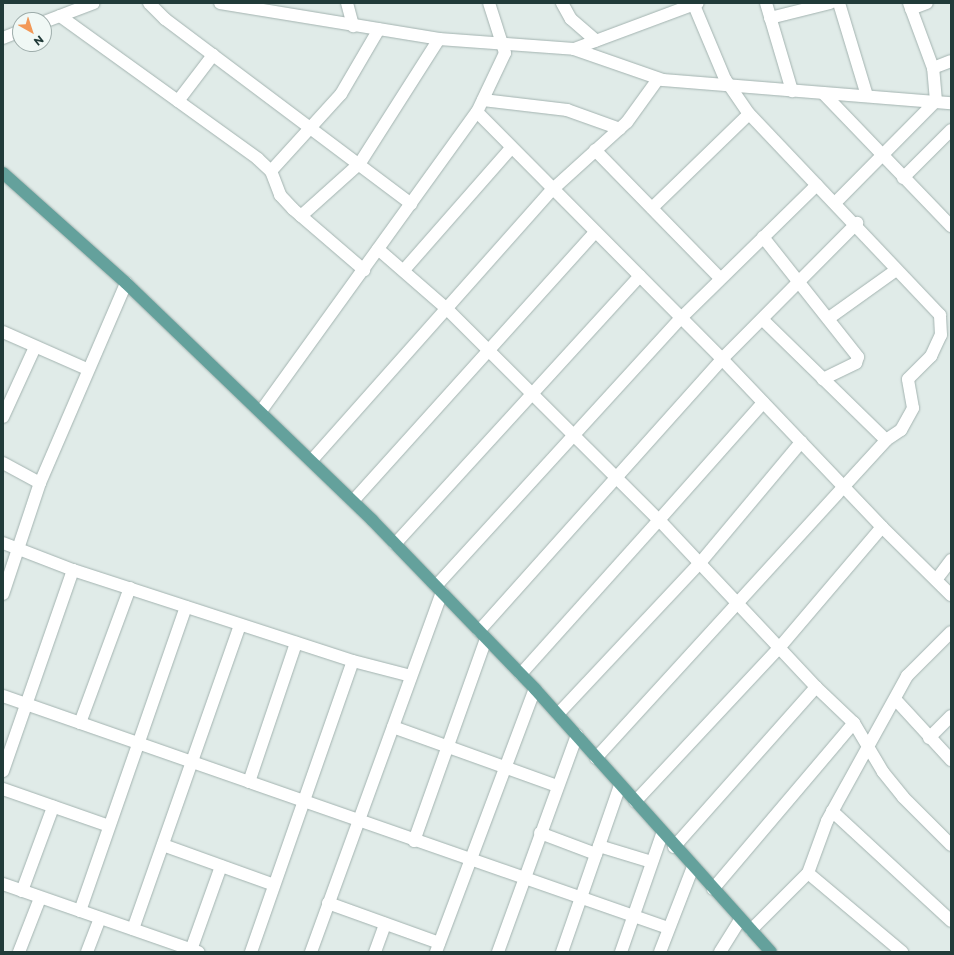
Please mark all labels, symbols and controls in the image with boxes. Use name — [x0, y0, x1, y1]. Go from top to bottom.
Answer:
north arrow — [12, 12, 52, 52]
text: N — [31, 32, 47, 49]

